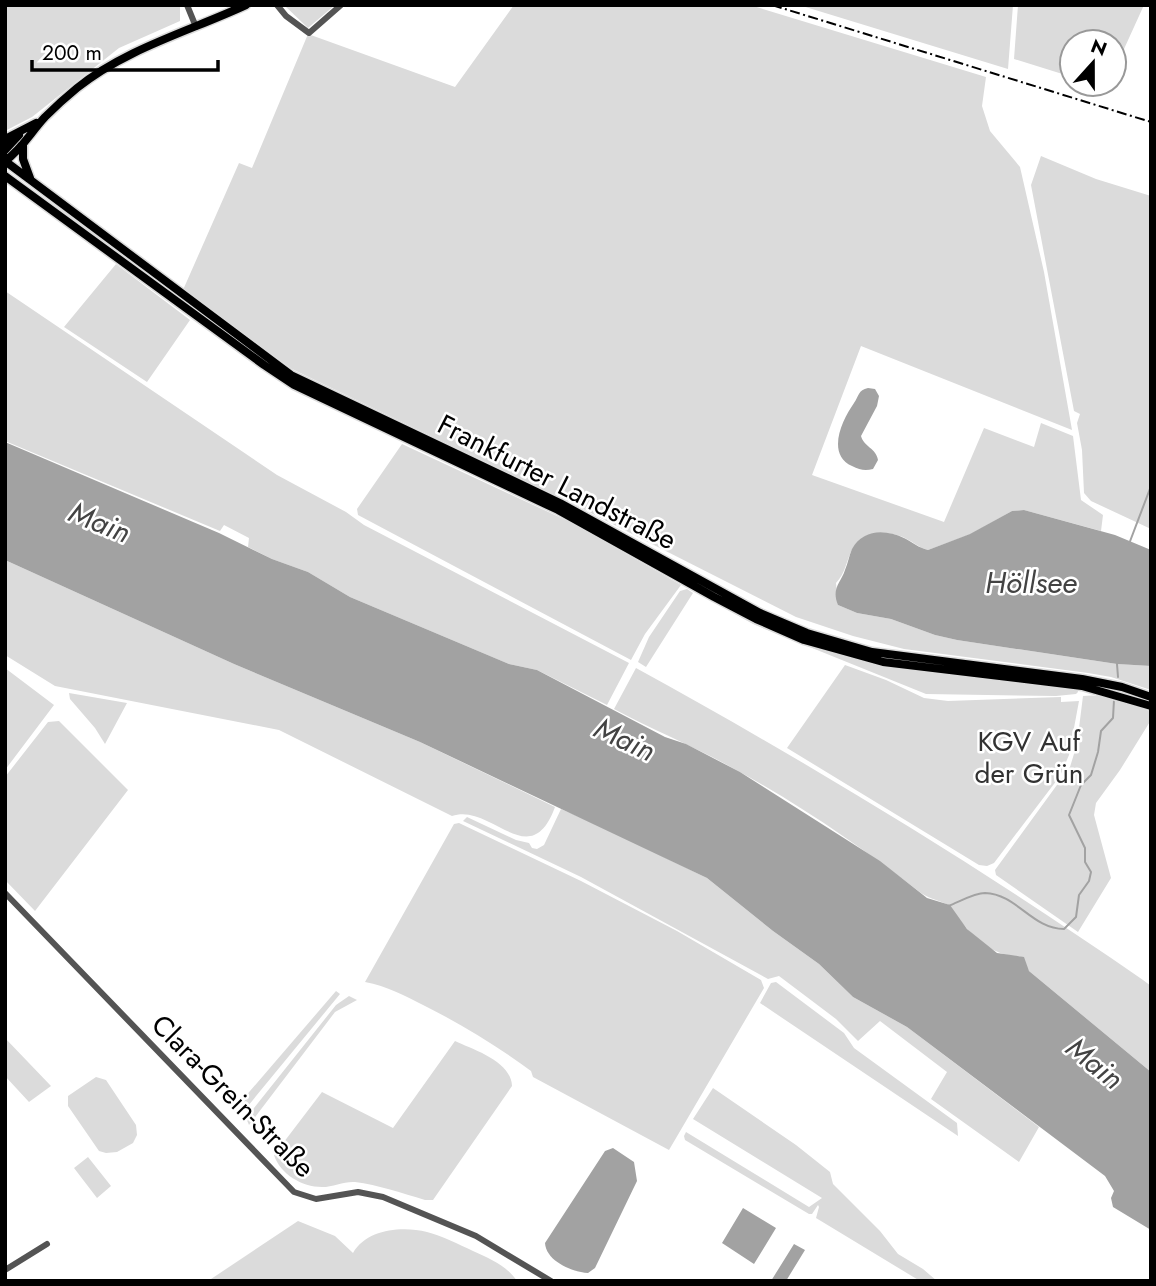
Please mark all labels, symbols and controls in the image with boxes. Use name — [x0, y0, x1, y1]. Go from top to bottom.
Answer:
scale bar — [32, 28, 217, 72]
north arrow — [1058, 28, 1128, 98]
text: N — [1087, 32, 1111, 63]
text: 200 m — [42, 38, 102, 68]
street label: Frankfurter Landstraße — [431, 404, 683, 560]
water label: Main — [63, 490, 137, 554]
water label: Höllsee — [985, 561, 1077, 604]
water label: Main — [587, 706, 663, 772]
park label: KGV Auf der Grün — [974, 721, 1084, 794]
street label: Clara-Grein-Straße — [142, 1005, 324, 1187]
water label: Main — [1057, 1026, 1133, 1100]

